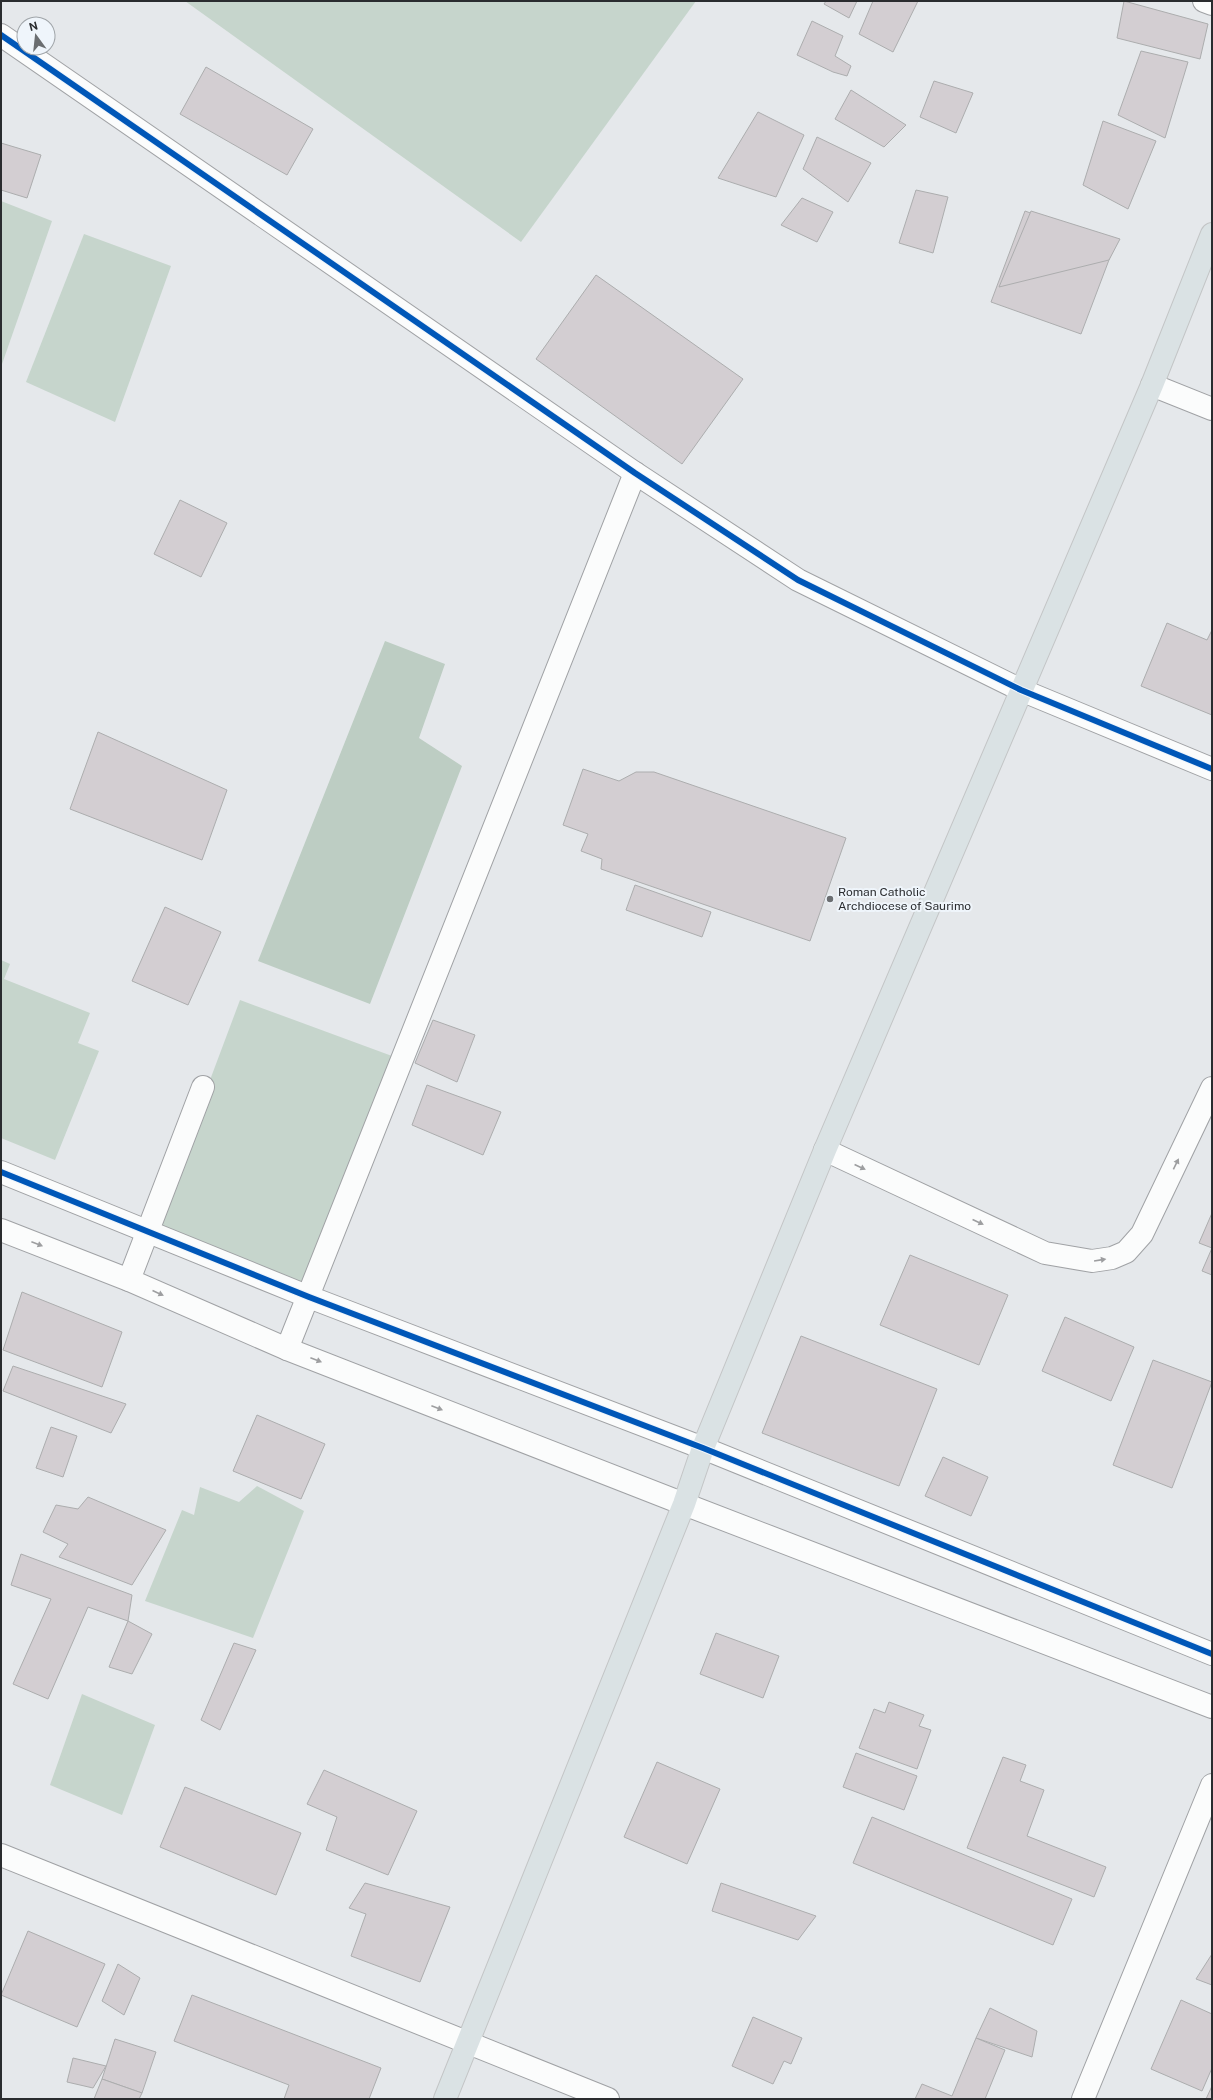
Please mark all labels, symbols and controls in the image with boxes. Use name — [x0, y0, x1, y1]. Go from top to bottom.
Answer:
north arrow — [16, 16, 56, 56]
text: N — [28, 19, 39, 33]
place label: Roman Catholic Archdiocese of Saurimo — [838, 885, 971, 913]
marker: Roman Catholic Archdiocese of Saurimo — [825, 894, 835, 904]
one-way arrow — [1173, 1158, 1180, 1169]
one-way arrow — [854, 1164, 866, 1170]
one-way arrow — [972, 1219, 983, 1225]
one-way arrow — [32, 1242, 44, 1248]
one-way arrow — [1094, 1257, 1106, 1263]
one-way arrow — [152, 1289, 164, 1296]
one-way arrow — [311, 1358, 323, 1364]
one-way arrow — [432, 1405, 444, 1411]

